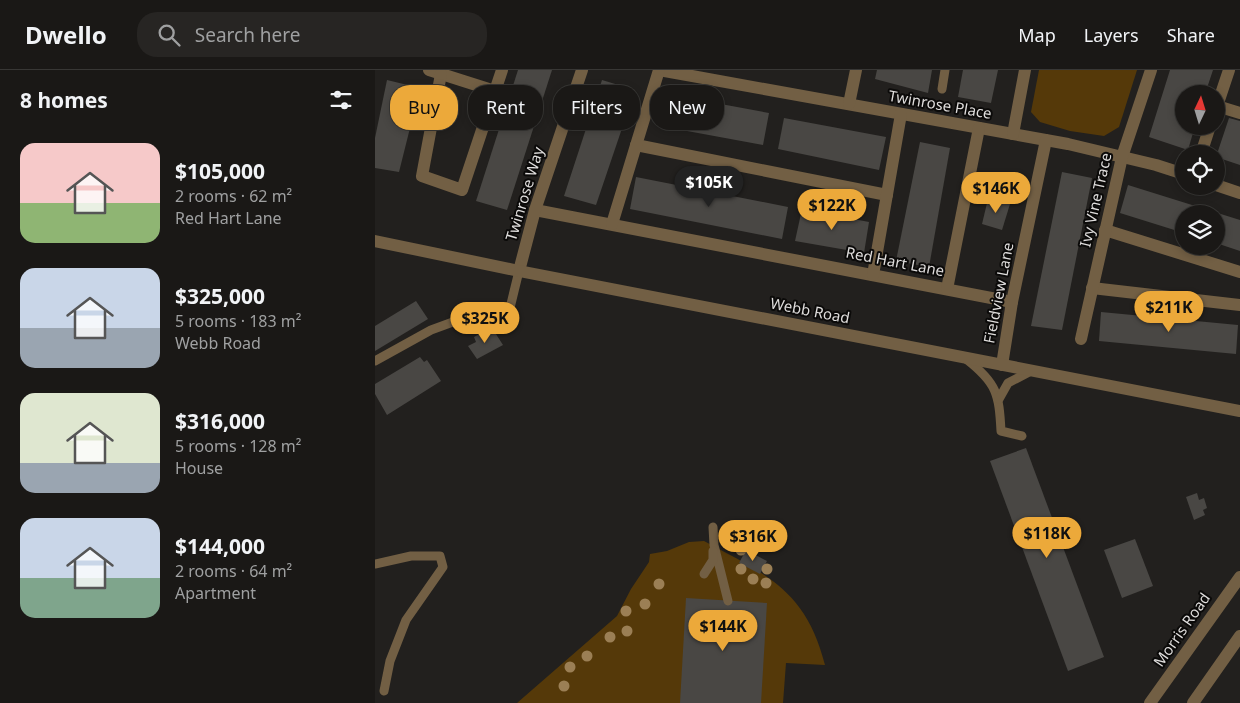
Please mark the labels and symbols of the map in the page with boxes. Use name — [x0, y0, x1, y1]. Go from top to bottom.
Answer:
street label: Twinrose Place — [887, 85, 993, 123]
north arrow — [1175, 85, 1225, 135]
street label: Twinrose Way — [500, 144, 548, 243]
street label: Ivy Vine Trace — [1074, 151, 1116, 249]
pin: $105K — [674, 166, 744, 208]
pin: $146K — [961, 172, 1031, 214]
pin: $122K — [797, 189, 867, 231]
street label: Fieldview Lane — [978, 241, 1018, 345]
street label: Red Hart Lane — [844, 242, 946, 280]
pin: $211K — [1134, 290, 1204, 333]
street label: Webb Road — [769, 293, 852, 328]
pin: $325K — [450, 302, 520, 344]
pin: $118K — [1012, 516, 1082, 559]
pin: $316K — [718, 520, 788, 562]
street label: Morris Road — [1148, 588, 1214, 670]
pin: $144K — [688, 610, 758, 652]

